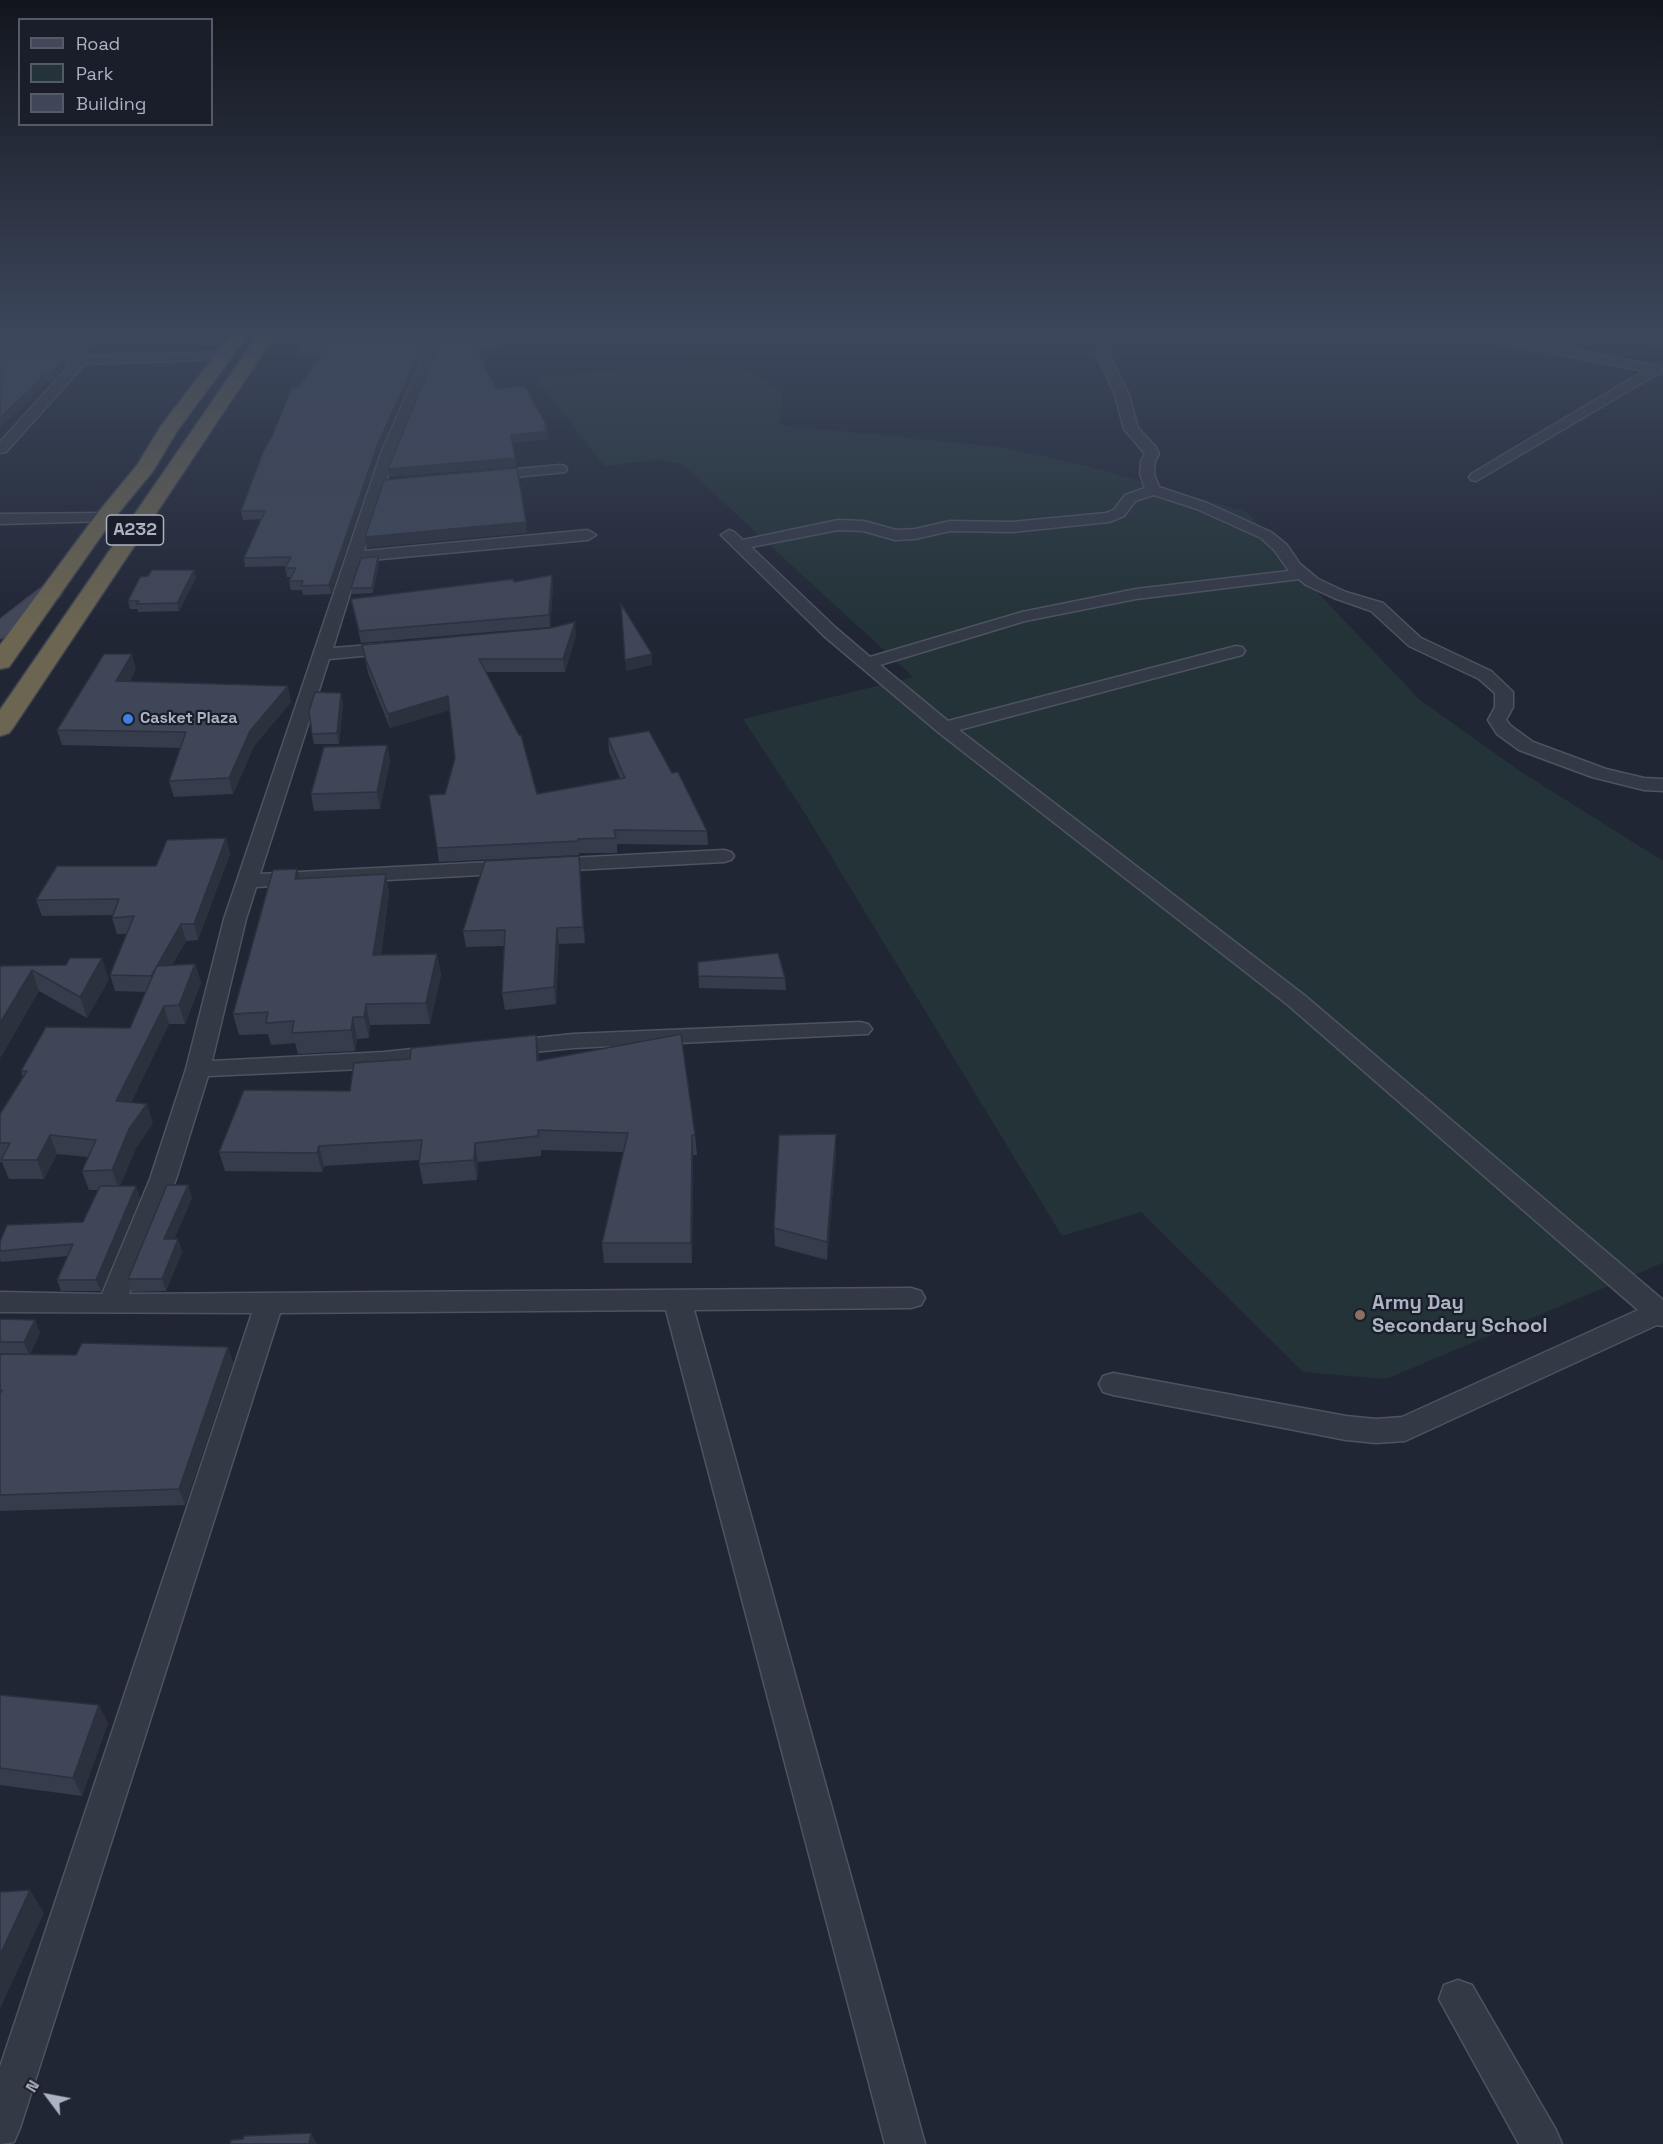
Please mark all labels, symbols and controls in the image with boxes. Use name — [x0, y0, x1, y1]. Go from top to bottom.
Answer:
legend — [18, 18, 213, 126]
text: Road — [76, 32, 120, 55]
text: Park — [76, 62, 113, 85]
text: Building — [76, 92, 146, 115]
road number: A232 — [106, 515, 164, 545]
place label: Casket Plaza — [140, 709, 237, 729]
marker: Casket Plaza — [121, 712, 135, 726]
place label: Army Day Secondary School — [1372, 1292, 1548, 1339]
marker: Army Day Secondary School — [1353, 1308, 1367, 1322]
north arrow — [18, 2066, 78, 2126]
text: N — [21, 2076, 44, 2096]

